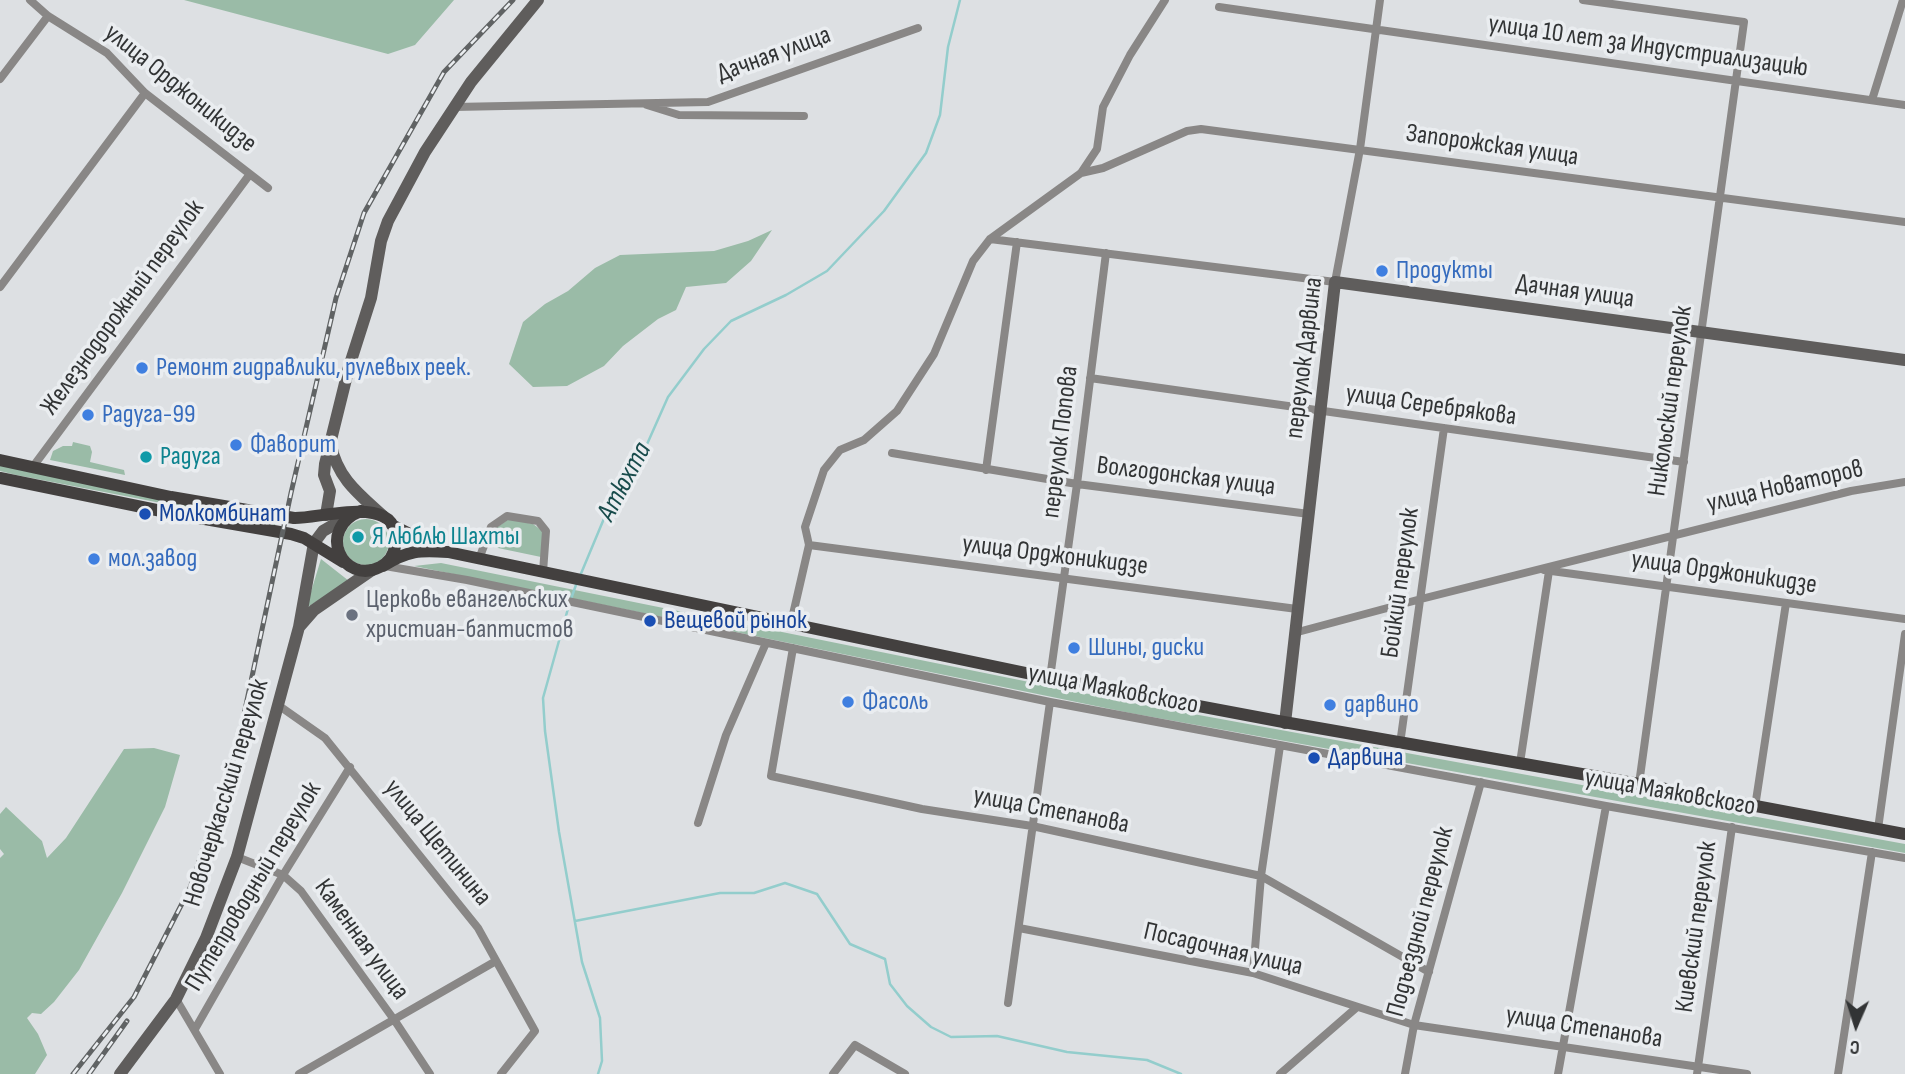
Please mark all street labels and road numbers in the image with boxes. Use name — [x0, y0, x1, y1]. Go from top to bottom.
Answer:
street label: улица 10 лет за Индустриализацию — [1486, 9, 1810, 85]
street label: улица Орджоникидзе — [98, 18, 262, 160]
street label: Дачная улица — [713, 20, 835, 90]
street label: Запорожская улица — [1404, 118, 1580, 174]
street label: Железнодорожный переулок — [35, 194, 211, 422]
street label: Дачная улица — [1514, 268, 1636, 316]
street label: переулок Дарвина — [1280, 276, 1330, 440]
street label: Никольский переулок — [1642, 304, 1700, 498]
street label: переулок Попова — [1036, 364, 1086, 520]
street label: улица Серебрякова — [1344, 379, 1518, 433]
street label: Волгодонская улица — [1095, 451, 1277, 503]
street label: улица Новаторов — [1704, 454, 1866, 520]
street label: Бойкий переулок — [1375, 506, 1427, 660]
street label: улица Орджоникидзе — [960, 529, 1150, 583]
street label: улица Орджоникидзе — [1629, 545, 1819, 601]
street label: улица Маяковского — [1025, 658, 1201, 722]
street label: Новочеркасский переулок — [178, 676, 276, 910]
street label: улица Маяковского — [1582, 763, 1758, 823]
street label: улица Щетинина — [377, 774, 497, 912]
street label: Путепроводный переулок — [179, 777, 329, 997]
street label: улица Степанова — [970, 781, 1132, 841]
street label: Подъездной переулок — [1381, 824, 1461, 1020]
street label: Киевский переулок — [1670, 840, 1724, 1014]
street label: Каменная улица — [307, 874, 415, 1006]
street label: Посадочная улица — [1141, 917, 1305, 983]
street label: улица Степанова — [1503, 1000, 1665, 1056]

